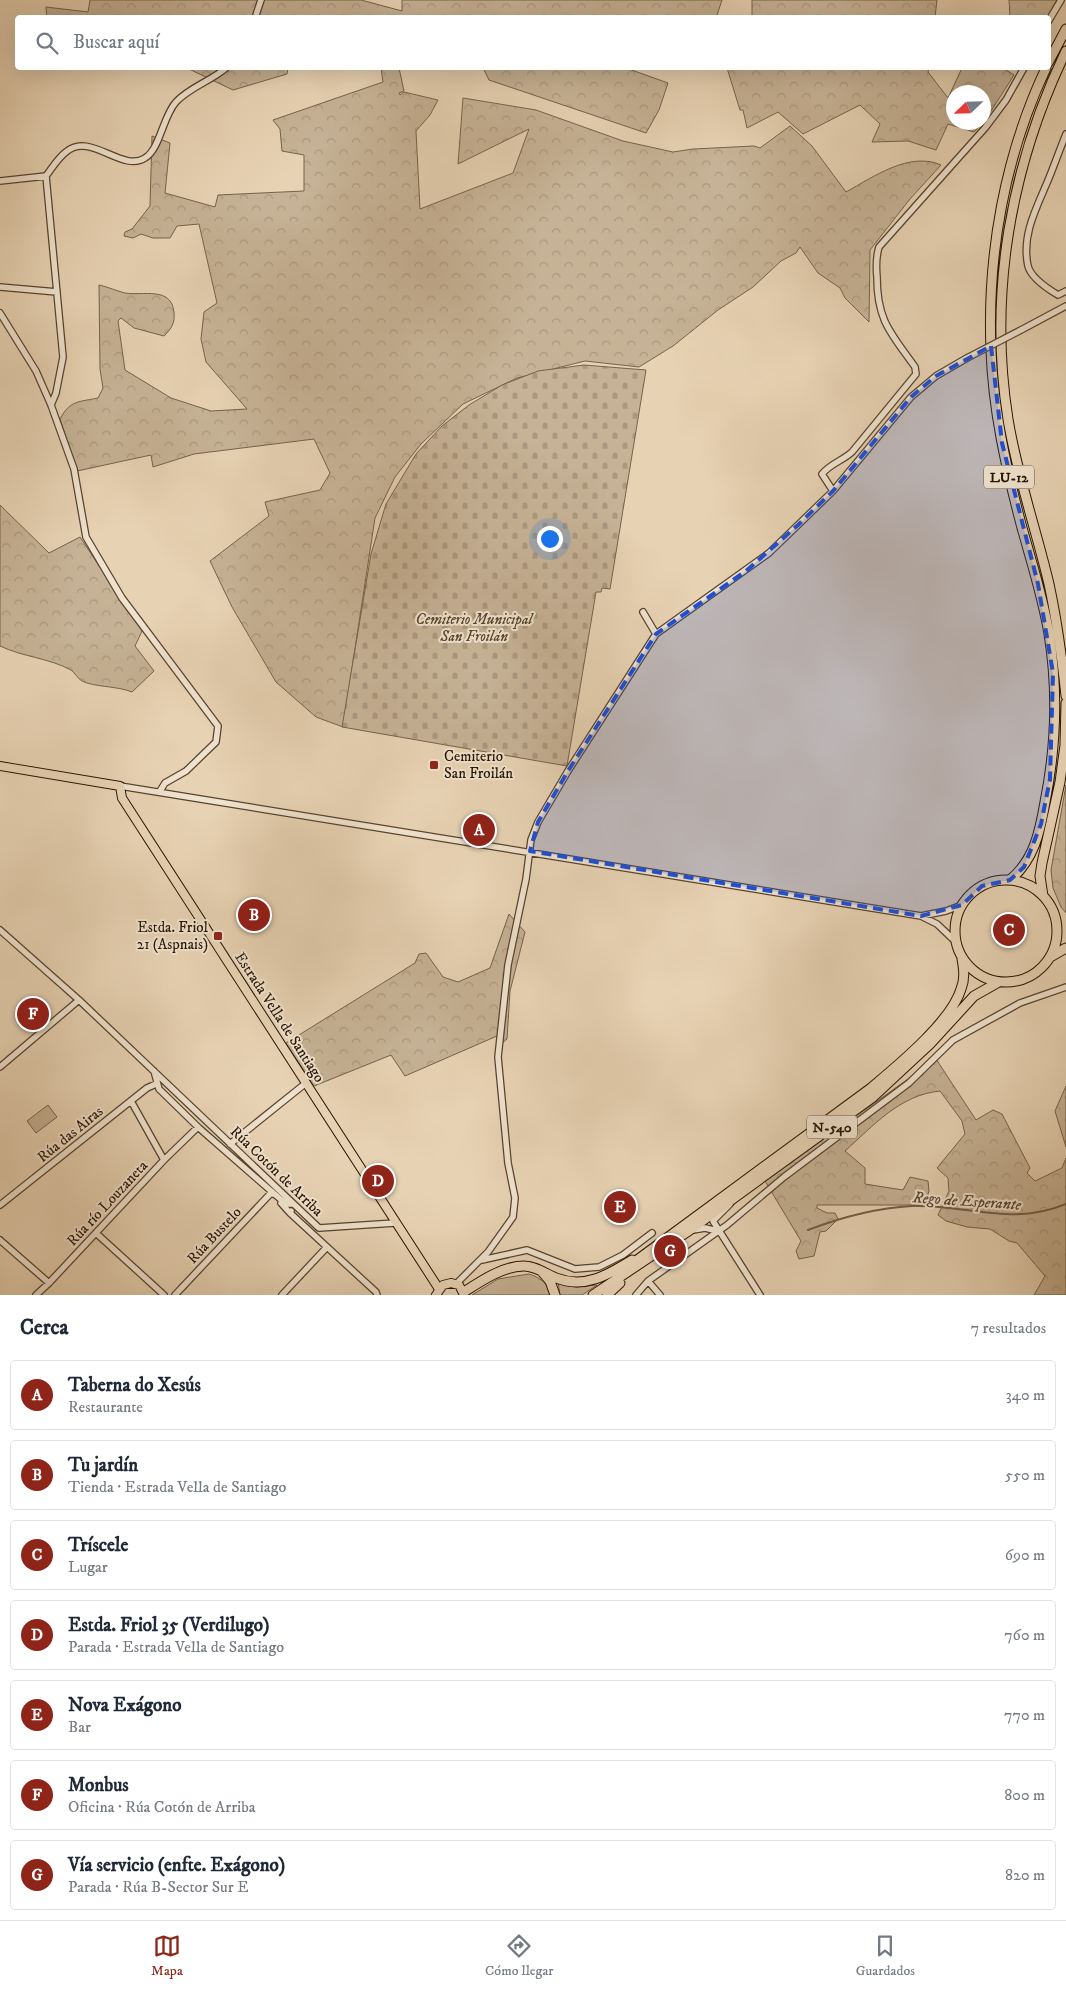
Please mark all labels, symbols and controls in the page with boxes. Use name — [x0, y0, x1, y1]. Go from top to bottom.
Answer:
search box — [15, 15, 1051, 70]
icon: search — [33, 29, 61, 57]
text: Buscar aquí — [73, 31, 159, 54]
north arrow — [946, 85, 991, 130]
road number: LU-12 — [984, 466, 1034, 488]
your location — [537, 526, 563, 552]
park label: Cemiterio Municipal San Froilán — [416, 610, 534, 646]
place label: Cemiterio San Froilán — [444, 747, 513, 783]
marker: Cemiterio San Froilán — [428, 759, 440, 771]
pin: A — [463, 811, 495, 849]
pin: B — [238, 896, 270, 934]
pin: C — [993, 911, 1025, 949]
place label: Estda. Friol 21 (Aspnais) — [137, 918, 208, 954]
marker: Estda. Friol 21 (Aspnais) — [212, 930, 224, 942]
street label: Estrada Vella de Santiago — [230, 949, 329, 1086]
pin: F — [17, 995, 49, 1033]
street label: Rúa das Airas — [34, 1102, 107, 1167]
road number: N-540 — [807, 1116, 857, 1138]
street label: Rúa Cotón de Arriba — [226, 1122, 328, 1221]
street label: Rúa río Louzaneta — [63, 1156, 152, 1250]
pin: D — [362, 1162, 394, 1200]
water label: Rego de Esperante — [911, 1187, 1022, 1215]
pin: E — [604, 1188, 636, 1226]
street label: Rúa Bustelo — [183, 1203, 246, 1268]
pin: G — [654, 1232, 686, 1270]
text: Cerca — [20, 1315, 68, 1341]
text: 7 resultados — [971, 1318, 1046, 1338]
text: Taberna do Xesús — [68, 1374, 201, 1397]
text: A — [32, 1385, 42, 1405]
text: 340 m — [1006, 1385, 1045, 1405]
text: Restaurante — [68, 1397, 143, 1417]
text: Tu jardín — [68, 1454, 138, 1477]
text: B — [32, 1465, 42, 1485]
text: 550 m — [1005, 1465, 1045, 1485]
text: Tienda · Estrada Vella de Santiago — [68, 1477, 286, 1497]
text: Tríscele — [68, 1534, 128, 1557]
text: C — [32, 1545, 42, 1565]
text: 690 m — [1005, 1545, 1045, 1565]
text: Lugar — [68, 1557, 108, 1577]
text: Estda. Friol 35 (Verdilugo) — [68, 1614, 269, 1637]
text: D — [31, 1625, 43, 1645]
text: 760 m — [1004, 1625, 1045, 1645]
text: Parada · Estrada Vella de Santiago — [68, 1637, 284, 1657]
text: Nova Exágono — [68, 1694, 181, 1717]
text: E — [31, 1705, 43, 1725]
text: 770 m — [1004, 1705, 1045, 1725]
text: Bar — [68, 1717, 91, 1737]
text: Monbus — [68, 1774, 129, 1797]
text: F — [32, 1785, 42, 1805]
text: 800 m — [1004, 1785, 1045, 1805]
text: Oficina · Rúa Cotón de Arriba — [68, 1797, 256, 1817]
text: Vía servicio (enfte. Exágono) — [68, 1854, 285, 1877]
text: G — [31, 1865, 43, 1885]
text: 820 m — [1005, 1865, 1045, 1885]
text: Parada · Rúa B-Sector Sur E — [68, 1877, 249, 1897]
tab: Mapa — [151, 1932, 183, 1980]
tab: Cómo llegar — [485, 1932, 554, 1980]
tab: Guardados — [856, 1932, 915, 1980]

